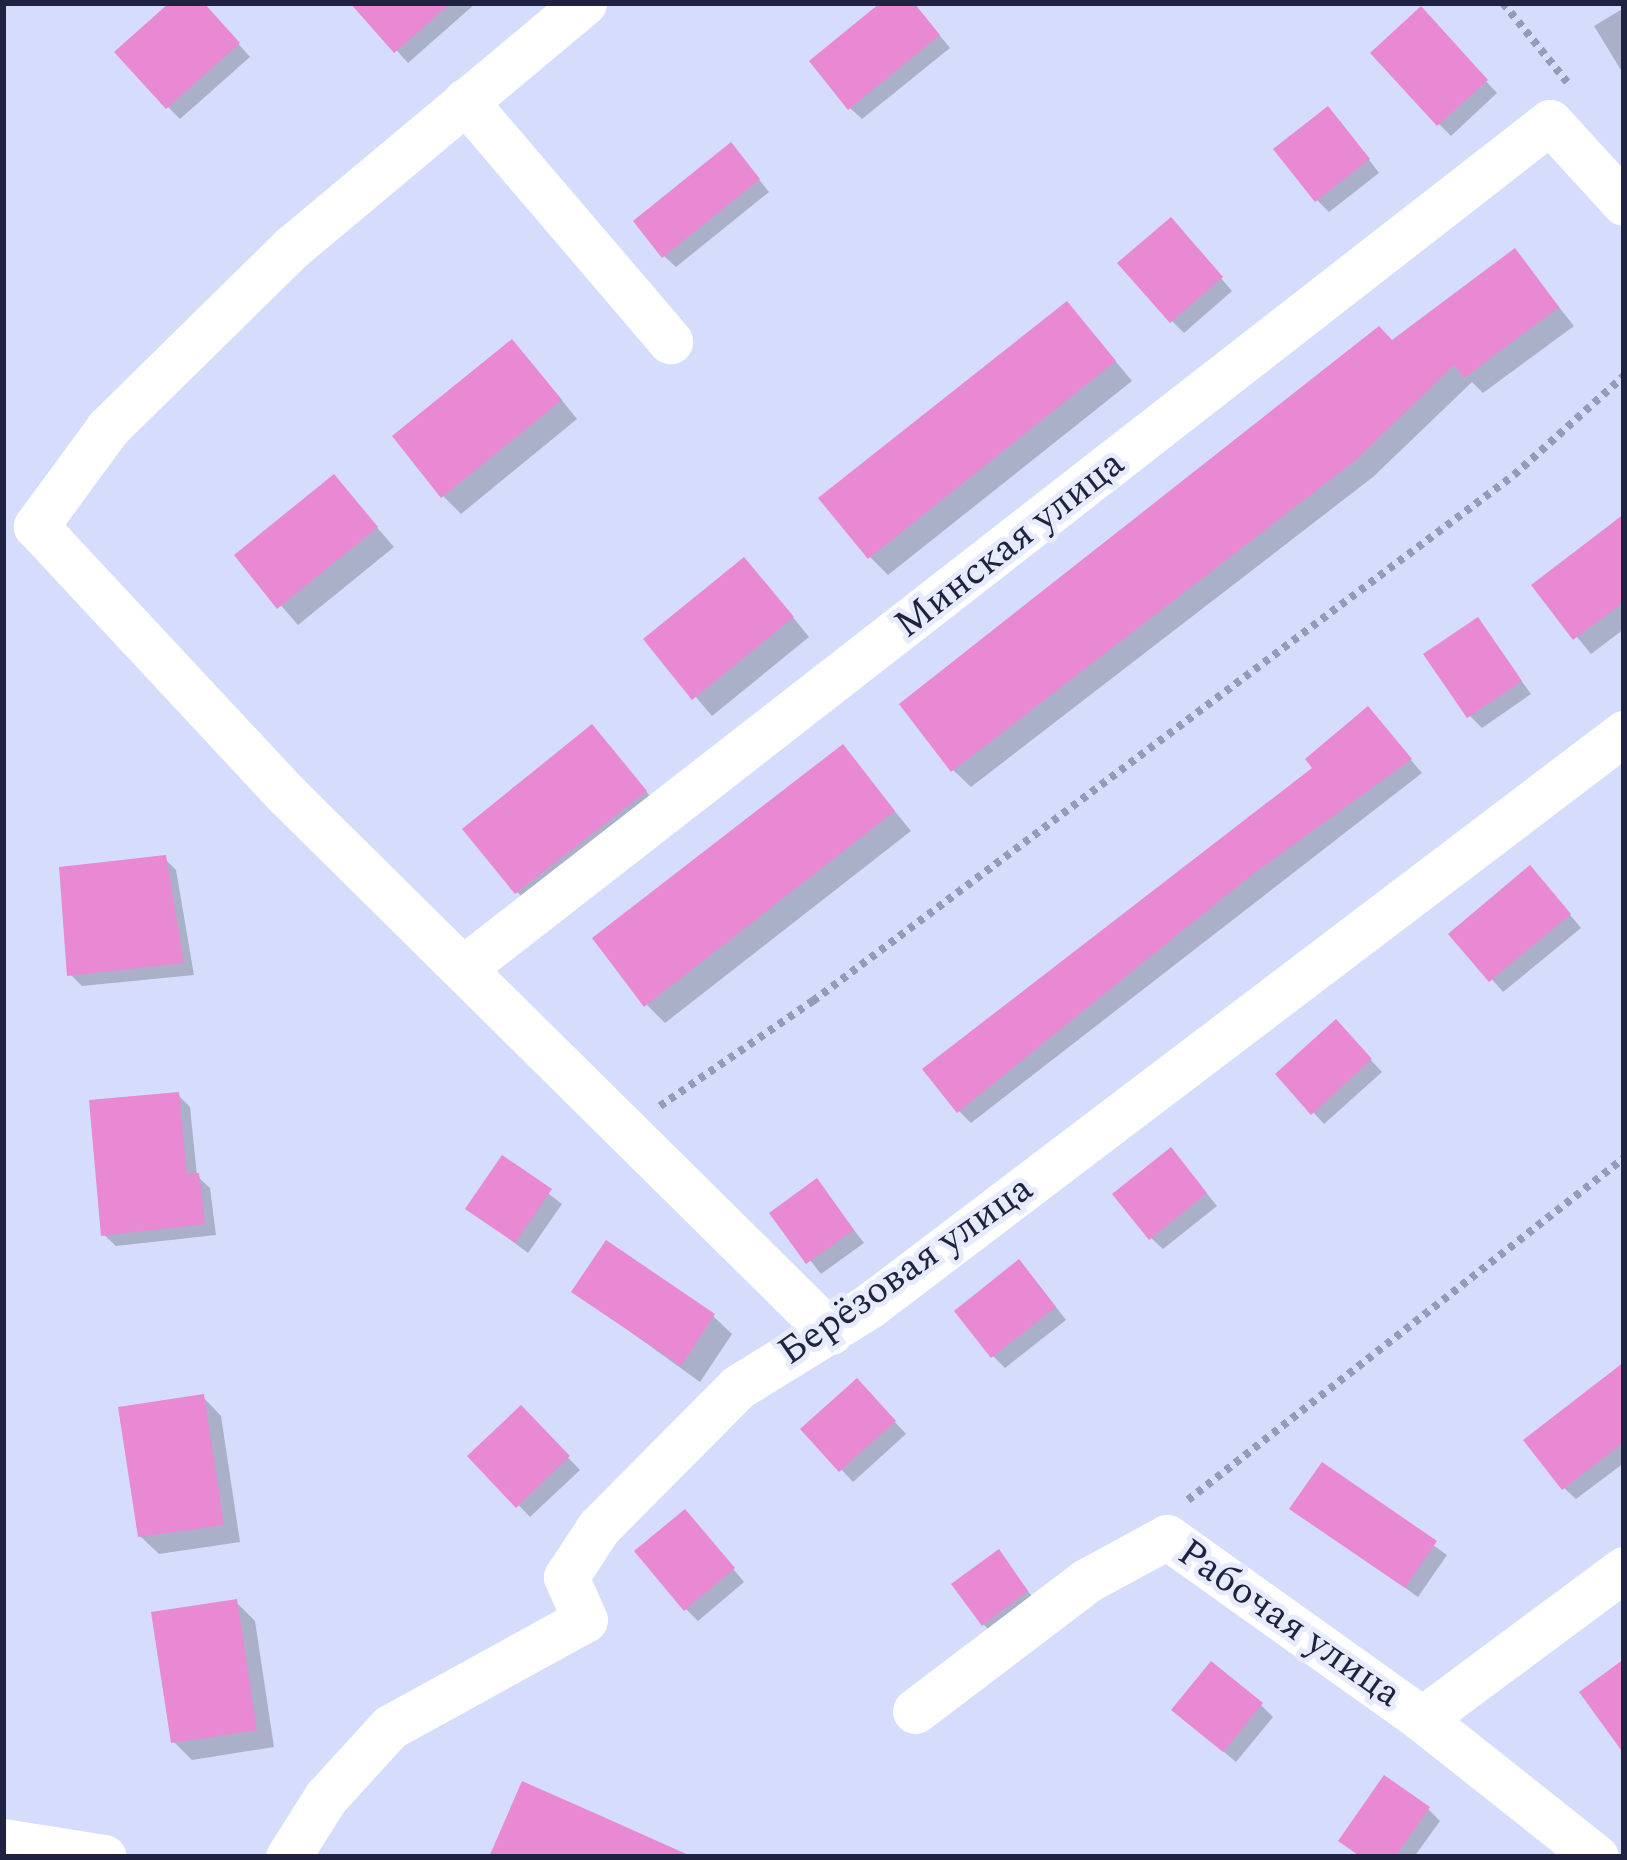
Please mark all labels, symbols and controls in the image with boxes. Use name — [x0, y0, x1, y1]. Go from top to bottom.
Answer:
street label: Минская улица — [886, 441, 1134, 649]
street label: Берёзовая улица — [770, 1166, 1042, 1376]
street label: Рабочая улица — [1168, 1530, 1410, 1718]

